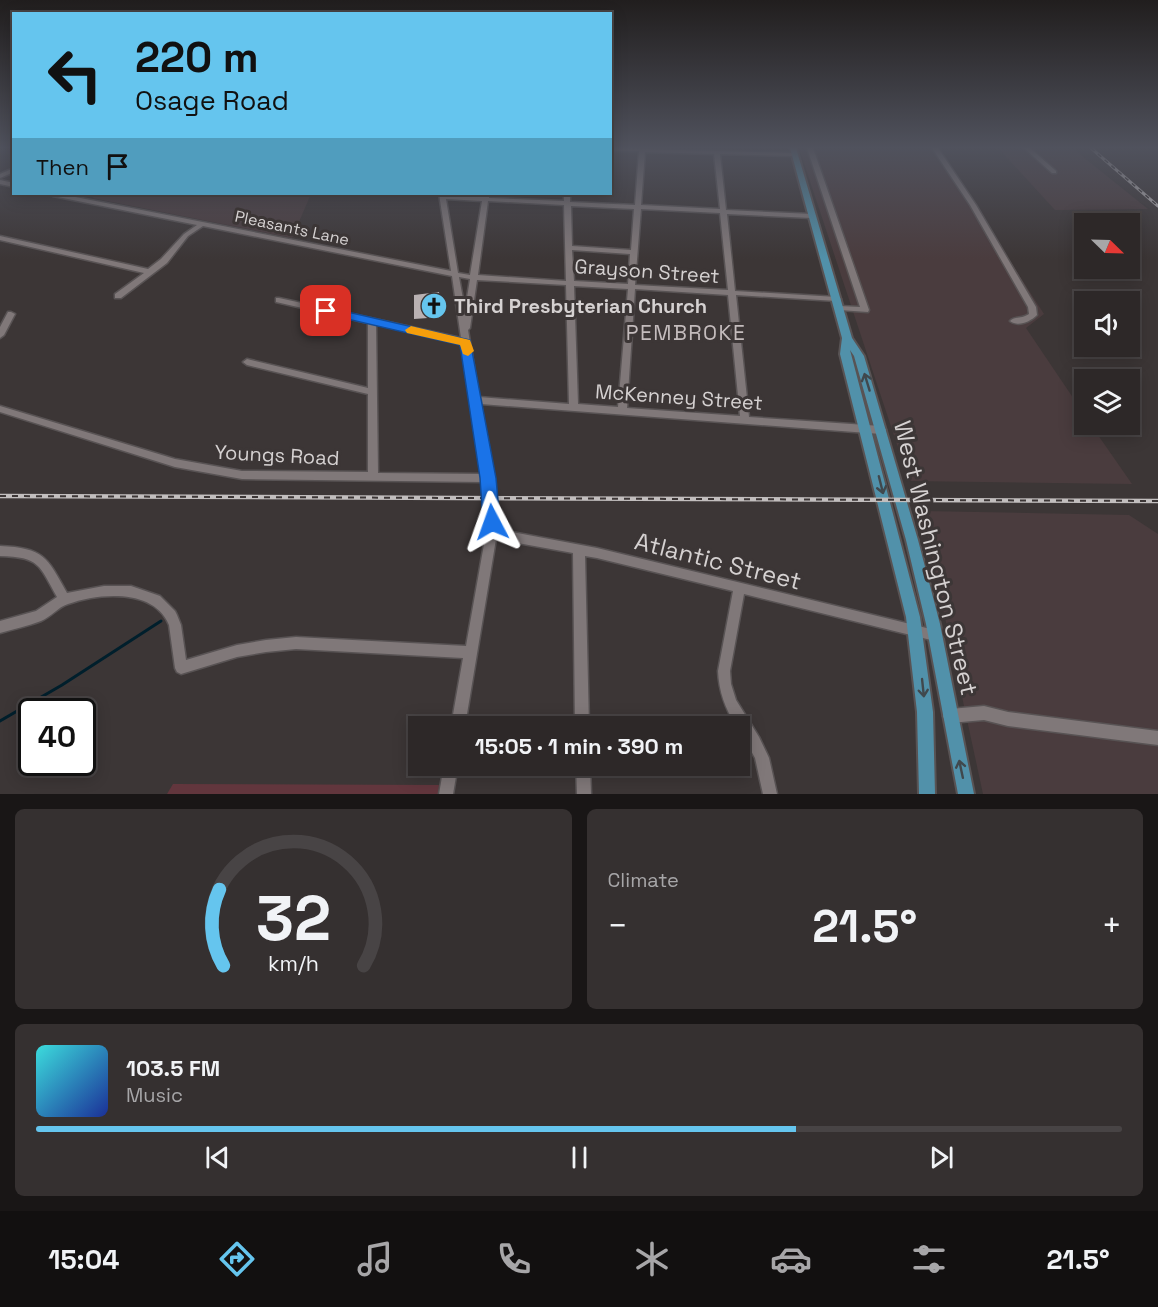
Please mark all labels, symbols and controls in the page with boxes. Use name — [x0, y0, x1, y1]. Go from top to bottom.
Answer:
text: 220 m — [135, 31, 259, 84]
icon: left — [36, 36, 114, 114]
text: Osage Road — [135, 83, 289, 118]
icon: arrive — [101, 150, 134, 183]
text: Then — [36, 153, 89, 181]
street label: Pleasants Lane — [233, 206, 351, 250]
north arrow — [1074, 213, 1140, 279]
map controls — [1074, 213, 1140, 435]
street label: Grayson Street — [574, 253, 720, 289]
pin — [300, 285, 351, 336]
church icon: Third Presbyterian Church — [419, 291, 449, 321]
button: sound — [1074, 291, 1140, 357]
place label: Third Presbyterian Church — [454, 293, 707, 319]
icon: arrive — [309, 294, 342, 327]
district label: PEMBROKE — [626, 319, 746, 346]
button: layers — [1074, 369, 1140, 435]
one-way arrow — [861, 373, 872, 392]
street label: McKenney Street — [594, 378, 764, 416]
street label: West Washington Street — [887, 418, 985, 698]
street label: Youngs Road — [214, 439, 340, 471]
one-way arrow — [875, 475, 887, 494]
position arrow — [460, 490, 524, 554]
street label: Atlantic Street — [632, 525, 804, 597]
one-way arrow — [918, 677, 929, 697]
speed limit sign: 40 — [18, 698, 96, 776]
text: 15:05 · 1 min · 390 m — [475, 732, 683, 760]
one-way arrow — [955, 759, 966, 779]
text: Climate — [608, 867, 679, 893]
text: 32 — [256, 879, 331, 958]
text: 21.5° — [812, 898, 917, 955]
text: − — [608, 905, 628, 947]
text: + — [1102, 905, 1122, 947]
text: km/h — [268, 950, 319, 977]
text: 103.5 FM — [126, 1054, 220, 1082]
text: Music — [126, 1082, 183, 1108]
icon: previous — [201, 1141, 234, 1174]
icon: pause — [563, 1141, 596, 1174]
icon: next — [925, 1141, 958, 1174]
icon: directions — [216, 1238, 258, 1280]
icon: music — [354, 1238, 396, 1280]
icon: phone — [493, 1238, 535, 1280]
icon: climate — [631, 1238, 673, 1280]
icon: car — [770, 1238, 812, 1280]
icon: filters — [908, 1238, 950, 1280]
text: 15:04 — [48, 1242, 119, 1277]
text: 21.5° — [1047, 1242, 1110, 1277]

